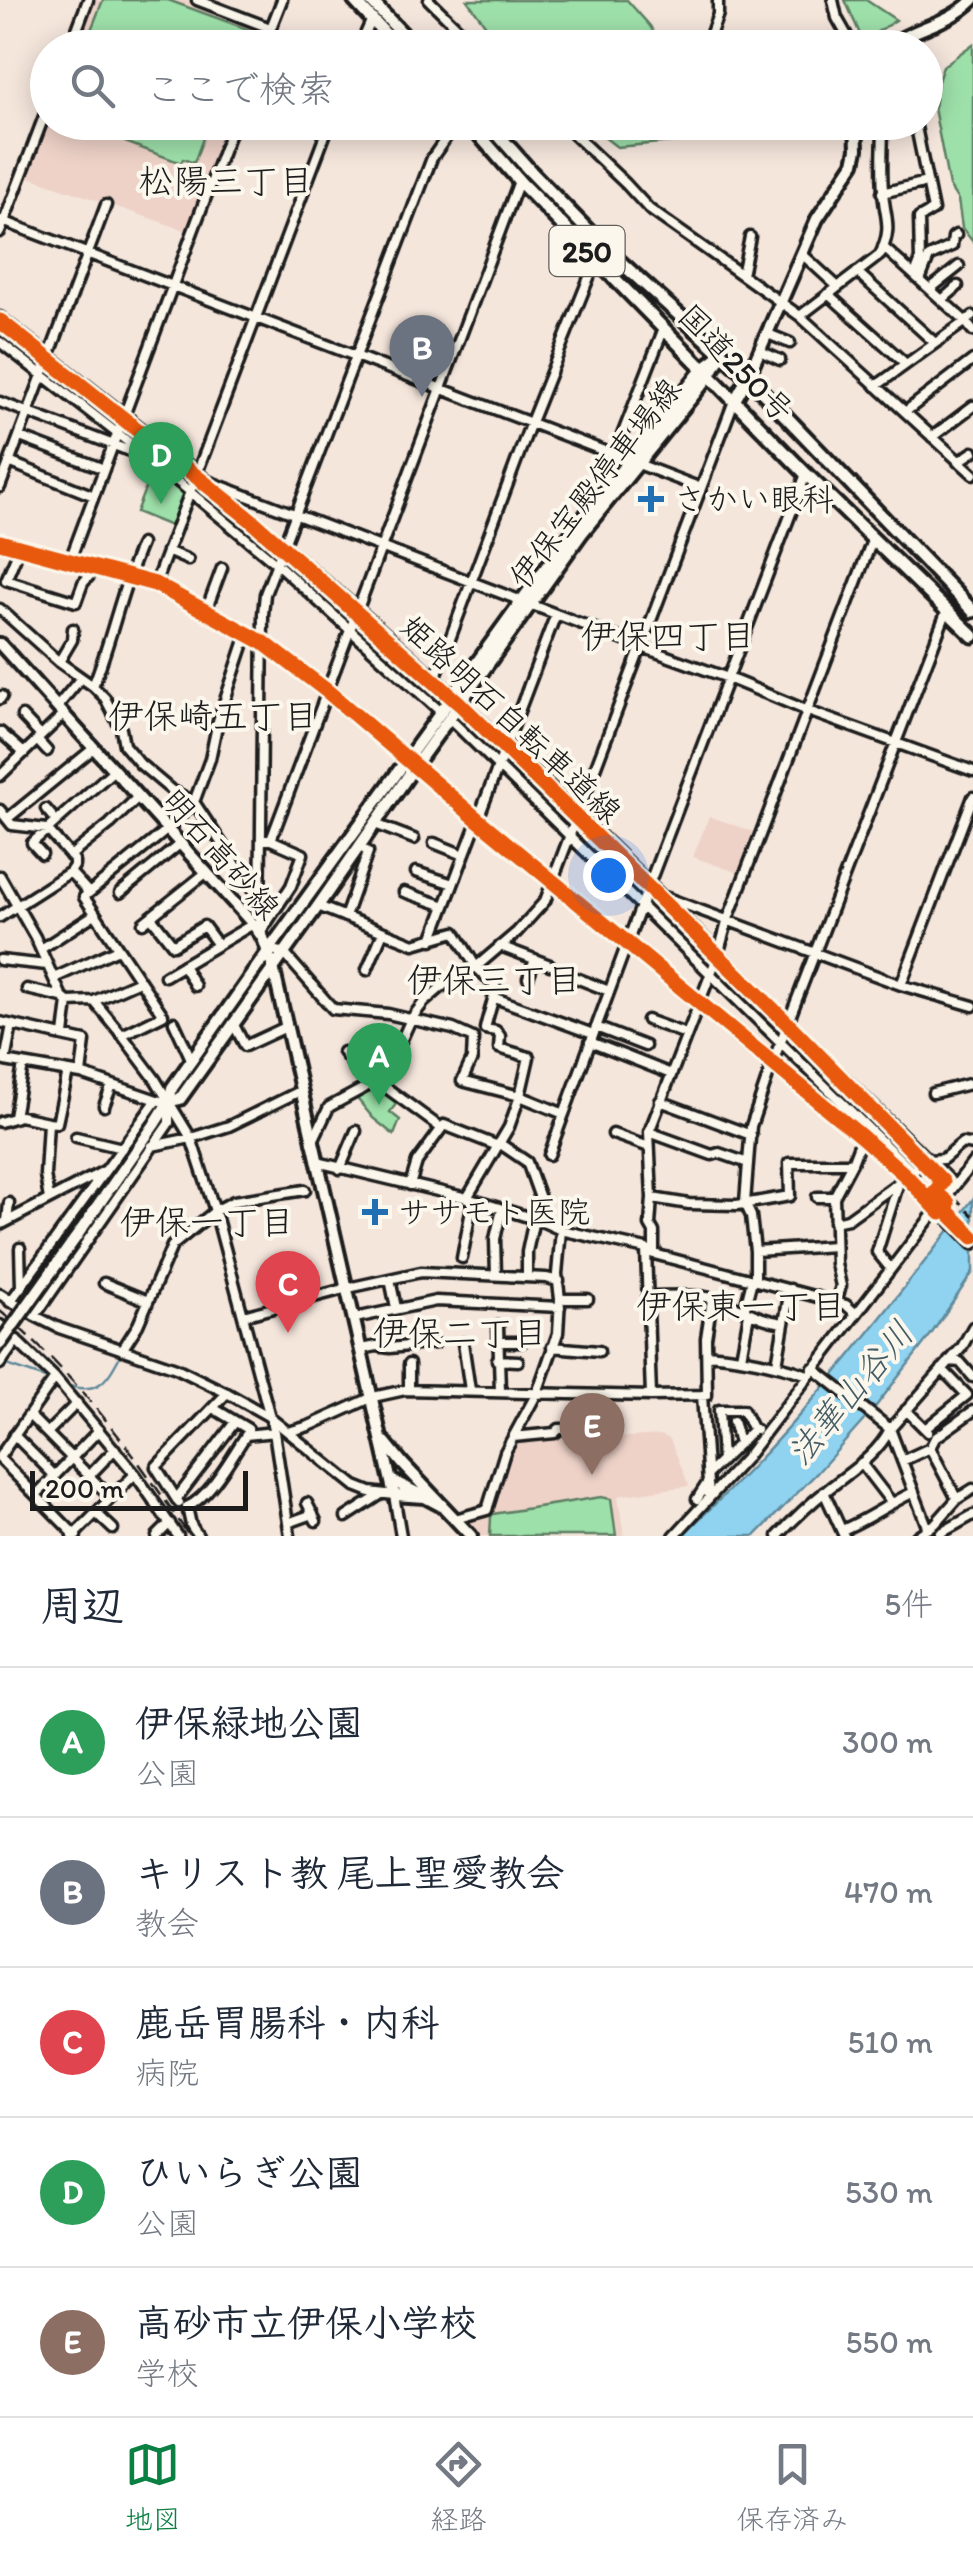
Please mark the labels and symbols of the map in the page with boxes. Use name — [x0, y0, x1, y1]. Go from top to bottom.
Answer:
district label: 松陽三丁目 — [138, 160, 314, 202]
road number: 250 — [550, 226, 624, 276]
street label: 国道250号 — [670, 296, 802, 430]
pin: B — [390, 314, 454, 397]
street label: 伊保宝殿停車場線 — [501, 370, 689, 596]
pin: D — [128, 422, 194, 504]
place label: さかい眼科 — [674, 480, 834, 518]
marker: さかい眼科 — [638, 486, 664, 512]
street label: 姫路明石自転車道線 — [393, 607, 629, 831]
district label: 伊保四丁目 — [580, 615, 756, 657]
district label: 伊保崎五丁目 — [108, 695, 318, 737]
street label: 明石高砂線 — [154, 781, 288, 927]
your location — [583, 850, 634, 901]
district label: 伊保三丁目 — [406, 959, 582, 1001]
pin: A — [346, 1022, 412, 1105]
place label: ササモト医院 — [398, 1193, 590, 1231]
marker: ササモト医院 — [362, 1199, 388, 1225]
district label: 伊保一丁目 — [119, 1201, 295, 1243]
pin: C — [256, 1250, 320, 1333]
district label: 伊保東一丁目 — [636, 1285, 846, 1327]
district label: 伊保二丁目 — [372, 1312, 548, 1354]
water label: 法華山谷川 — [778, 1312, 922, 1474]
pin: E — [560, 1392, 624, 1475]
scale bar — [30, 1466, 248, 1510]

